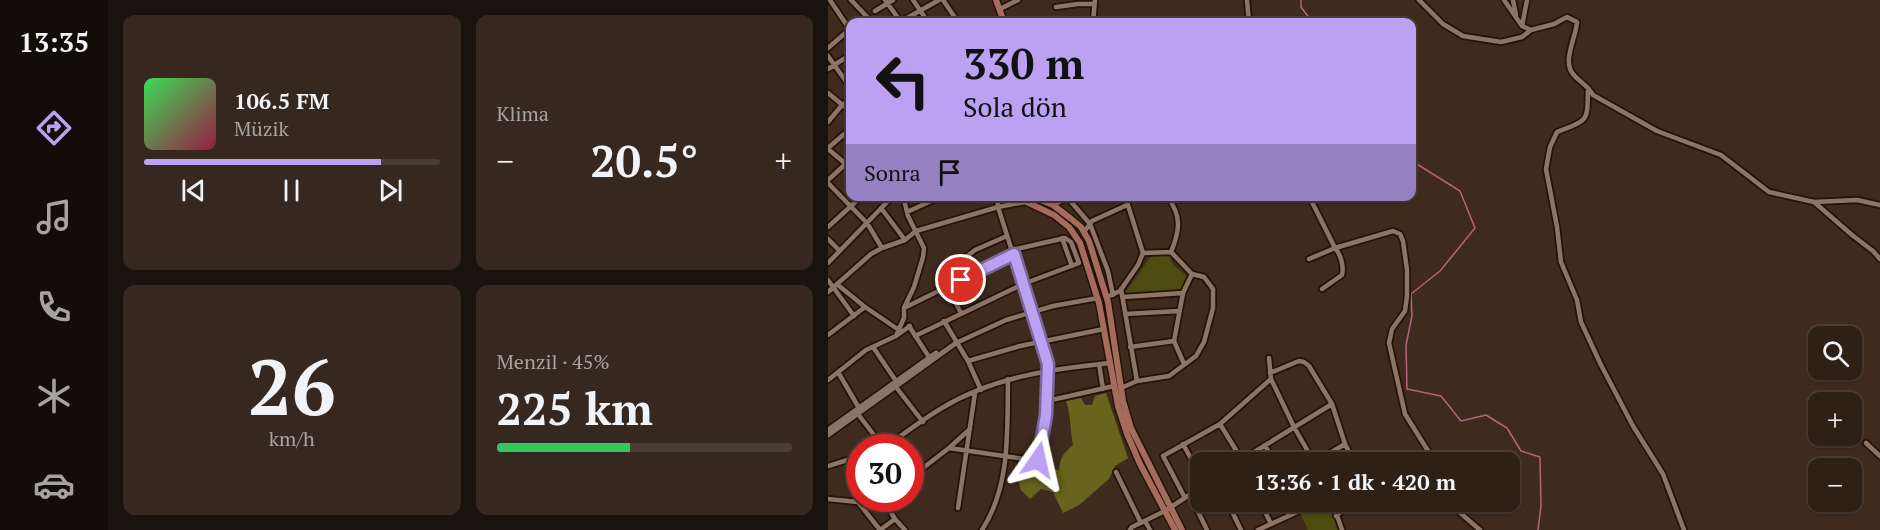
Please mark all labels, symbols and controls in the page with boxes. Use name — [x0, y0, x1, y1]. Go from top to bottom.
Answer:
text: 13:35 — [19, 24, 89, 60]
text: 330 m — [963, 35, 1084, 91]
icon: left — [864, 42, 942, 120]
text: 106.5 FM — [234, 86, 329, 115]
text: Sola dön — [963, 89, 1067, 125]
text: Klima — [497, 100, 549, 127]
icon: directions — [33, 107, 75, 149]
text: Müzik — [234, 115, 289, 142]
text: 20.5° — [590, 130, 698, 190]
text: − — [497, 139, 514, 182]
text: + — [774, 139, 792, 182]
icon: arrive — [933, 156, 966, 189]
text: Sonra — [864, 158, 921, 187]
icon: previous — [177, 174, 210, 207]
icon: pause — [275, 174, 308, 207]
icon: next — [374, 174, 407, 207]
icon: music — [33, 196, 75, 238]
pin — [935, 254, 986, 305]
icon: arrive — [944, 263, 977, 296]
icon: phone — [33, 286, 75, 328]
map controls — [1808, 326, 1862, 512]
button: search — [1808, 326, 1862, 380]
text: 26 — [248, 334, 336, 437]
text: Menzil · 45% — [497, 348, 610, 375]
icon: climate — [33, 375, 75, 417]
text: 225 km — [497, 378, 653, 438]
button: + — [1808, 392, 1862, 446]
text: km/h — [269, 425, 315, 452]
position arrow — [1006, 428, 1070, 492]
speed limit sign: 30 — [846, 434, 924, 512]
button: − — [1808, 458, 1862, 512]
icon: car — [33, 464, 75, 506]
text: 13:36 · 1 dk · 420 m — [1254, 467, 1456, 496]

